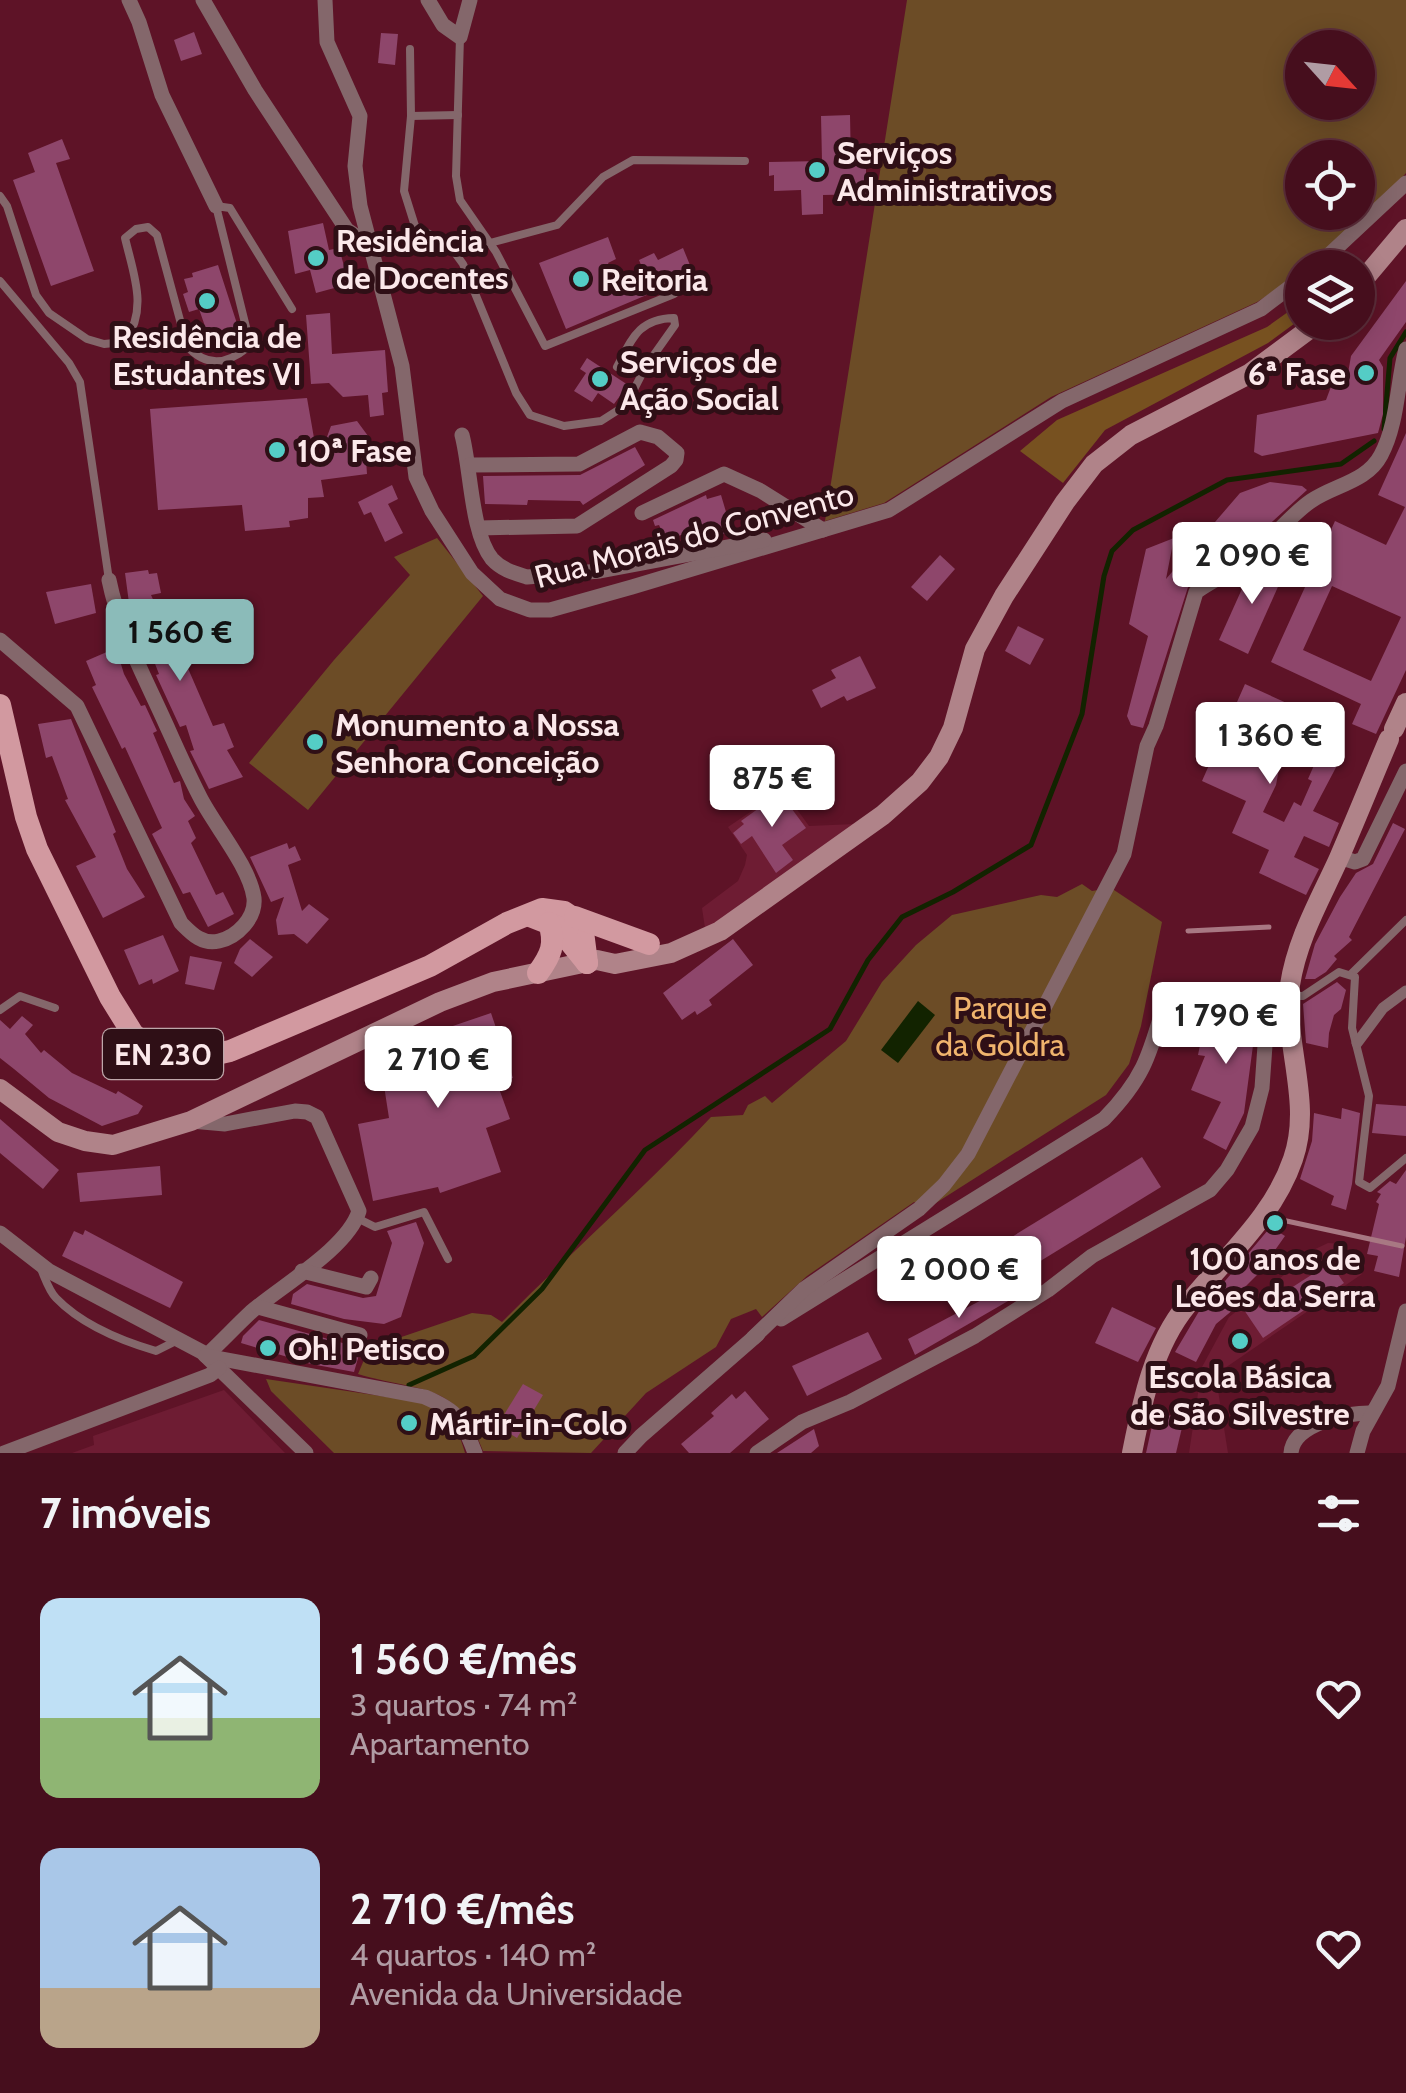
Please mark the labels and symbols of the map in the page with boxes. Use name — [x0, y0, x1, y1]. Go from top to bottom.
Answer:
north arrow — [1285, 30, 1375, 120]
place label: Serviços Administrativos — [837, 133, 1052, 209]
marker: Serviços Administrativos — [806, 159, 828, 181]
place label: Residência de Docentes — [336, 221, 508, 297]
marker: Residência de Docentes — [305, 247, 327, 269]
place label: Reitoria — [601, 260, 708, 299]
marker: Reitoria — [570, 268, 592, 290]
marker: Residência de Estudantes VI — [196, 290, 218, 312]
place label: Residência de Estudantes VI — [112, 317, 302, 393]
place label: Serviços de Ação Social — [620, 342, 779, 418]
place label: 6ª Fase — [1248, 354, 1346, 393]
marker: 6ª Fase — [1355, 362, 1377, 384]
marker: Serviços de Ação Social — [589, 368, 611, 390]
place label: 10ª Fase — [297, 431, 412, 470]
marker: 10ª Fase — [266, 439, 288, 461]
street label: Rua Morais do Convento — [530, 474, 858, 596]
pin: 2 090 € — [1160, 522, 1344, 607]
pin: 1 560 € — [88, 599, 272, 684]
pin: 1 360 € — [1178, 702, 1362, 787]
place label: Monumento a Nossa Senhora Conceição — [335, 705, 620, 781]
marker: Monumento a Nossa Senhora Conceição — [304, 731, 326, 753]
pin: 875 € — [702, 745, 842, 830]
pin: 1 790 € — [1134, 982, 1318, 1067]
park label: Parque da Goldra — [935, 988, 1065, 1064]
pin: 2 710 € — [346, 1026, 530, 1111]
road number: EN 230 — [103, 1029, 223, 1079]
marker: 100 anos de Leões da Serra — [1264, 1212, 1286, 1234]
pin: 2 000 € — [867, 1236, 1051, 1321]
place label: 100 anos de Leões da Serra — [1174, 1239, 1376, 1315]
place label: Oh! Petisco — [288, 1329, 445, 1368]
marker: Escola Básica de São Silvestre — [1229, 1330, 1251, 1352]
marker: Oh! Petisco — [257, 1337, 279, 1359]
place label: Escola Básica de São Silvestre — [1130, 1357, 1350, 1433]
place label: Mártir-in-Colo — [429, 1404, 627, 1443]
marker: Mártir-in-Colo — [398, 1412, 420, 1434]

